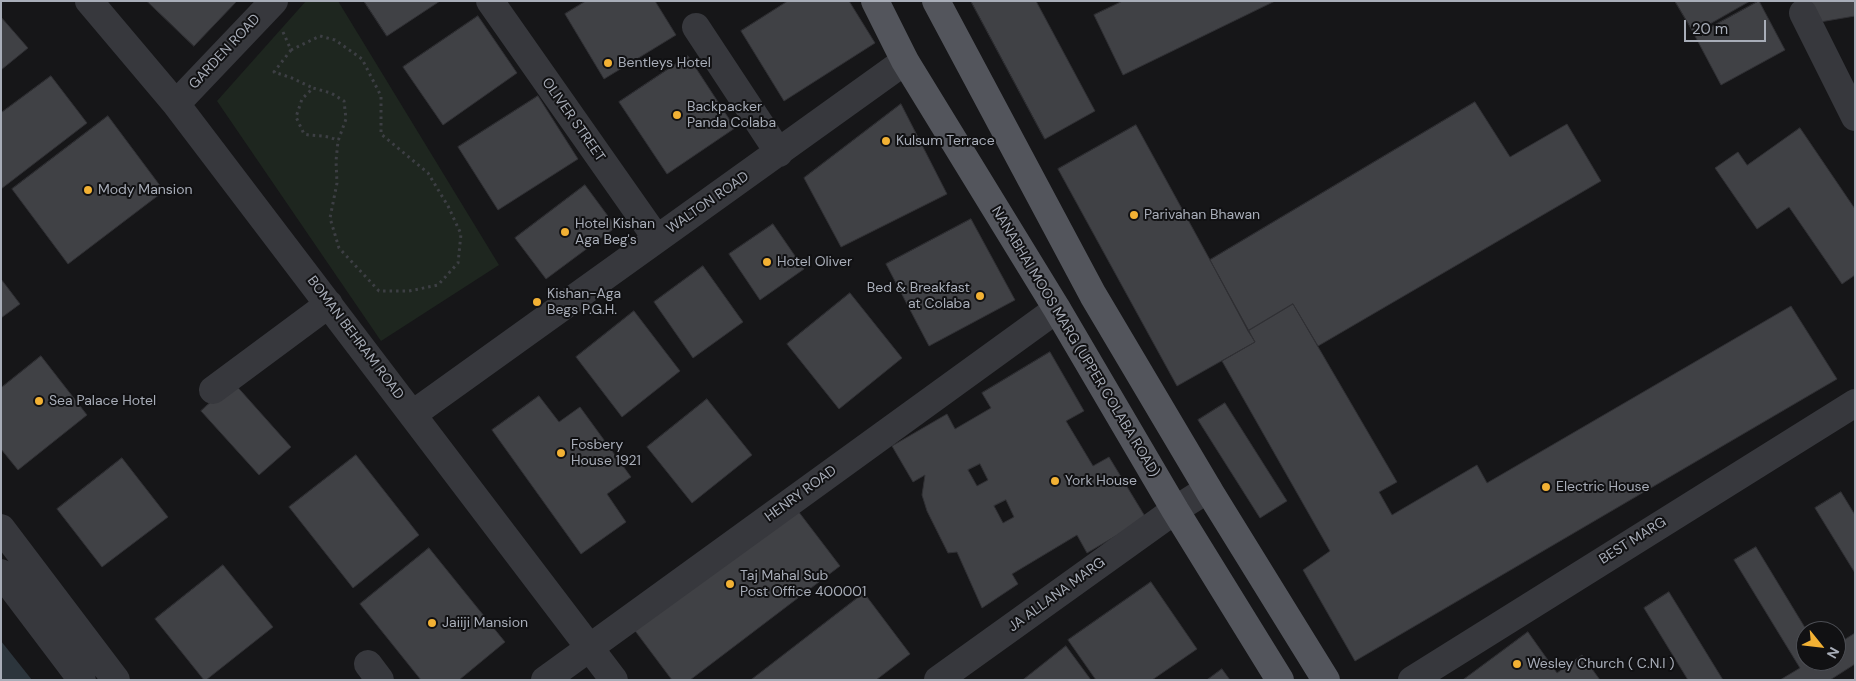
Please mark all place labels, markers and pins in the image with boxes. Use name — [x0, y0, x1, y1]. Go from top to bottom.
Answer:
place label: Bentleys Hotel — [618, 55, 711, 71]
marker: Bentleys Hotel — [602, 57, 614, 69]
place label: Backpacker Panda Colaba — [687, 99, 776, 132]
marker: Backpacker Panda Colaba — [671, 109, 683, 121]
place label: Kulsum Terrace — [896, 133, 995, 149]
marker: Kulsum Terrace — [880, 135, 892, 147]
place label: Mody Mansion — [98, 182, 193, 198]
marker: Mody Mansion — [82, 184, 94, 196]
place label: Parivahan Bhawan — [1144, 207, 1260, 223]
marker: Parivahan Bhawan — [1128, 209, 1140, 221]
place label: Hotel Kishan Aga Beg's — [575, 216, 655, 248]
marker: Hotel Kishan Aga Beg's — [559, 226, 571, 238]
place label: Hotel Oliver — [777, 254, 852, 270]
marker: Hotel Oliver — [761, 256, 773, 268]
place label: Bed & Breakfast at Colaba — [867, 280, 970, 312]
place label: Kishan-Aga Begs P.G.H. — [547, 286, 621, 318]
marker: Bed & Breakfast at Colaba — [974, 290, 986, 302]
marker: Kishan-Aga Begs P.G.H. — [531, 296, 543, 308]
place label: Sea Palace Hotel — [49, 393, 156, 409]
marker: Sea Palace Hotel — [33, 395, 45, 407]
place label: Fosbery House 1921 — [571, 437, 641, 470]
marker: Fosbery House 1921 — [555, 447, 567, 459]
place label: York House — [1065, 473, 1137, 489]
marker: York House — [1049, 475, 1061, 487]
place label: Electric House — [1556, 479, 1649, 495]
marker: Electric House — [1540, 481, 1552, 493]
place label: Taj Mahal Sub Post Office 400001 — [740, 568, 866, 600]
marker: Taj Mahal Sub Post Office 400001 — [724, 578, 736, 590]
place label: Jaiiji Mansion — [442, 615, 528, 631]
marker: Jaiiji Mansion — [426, 617, 438, 629]
place label: Wesley Church ( C.N.I ) — [1527, 656, 1674, 672]
marker: Wesley Church ( C.N.I ) — [1511, 658, 1523, 670]

